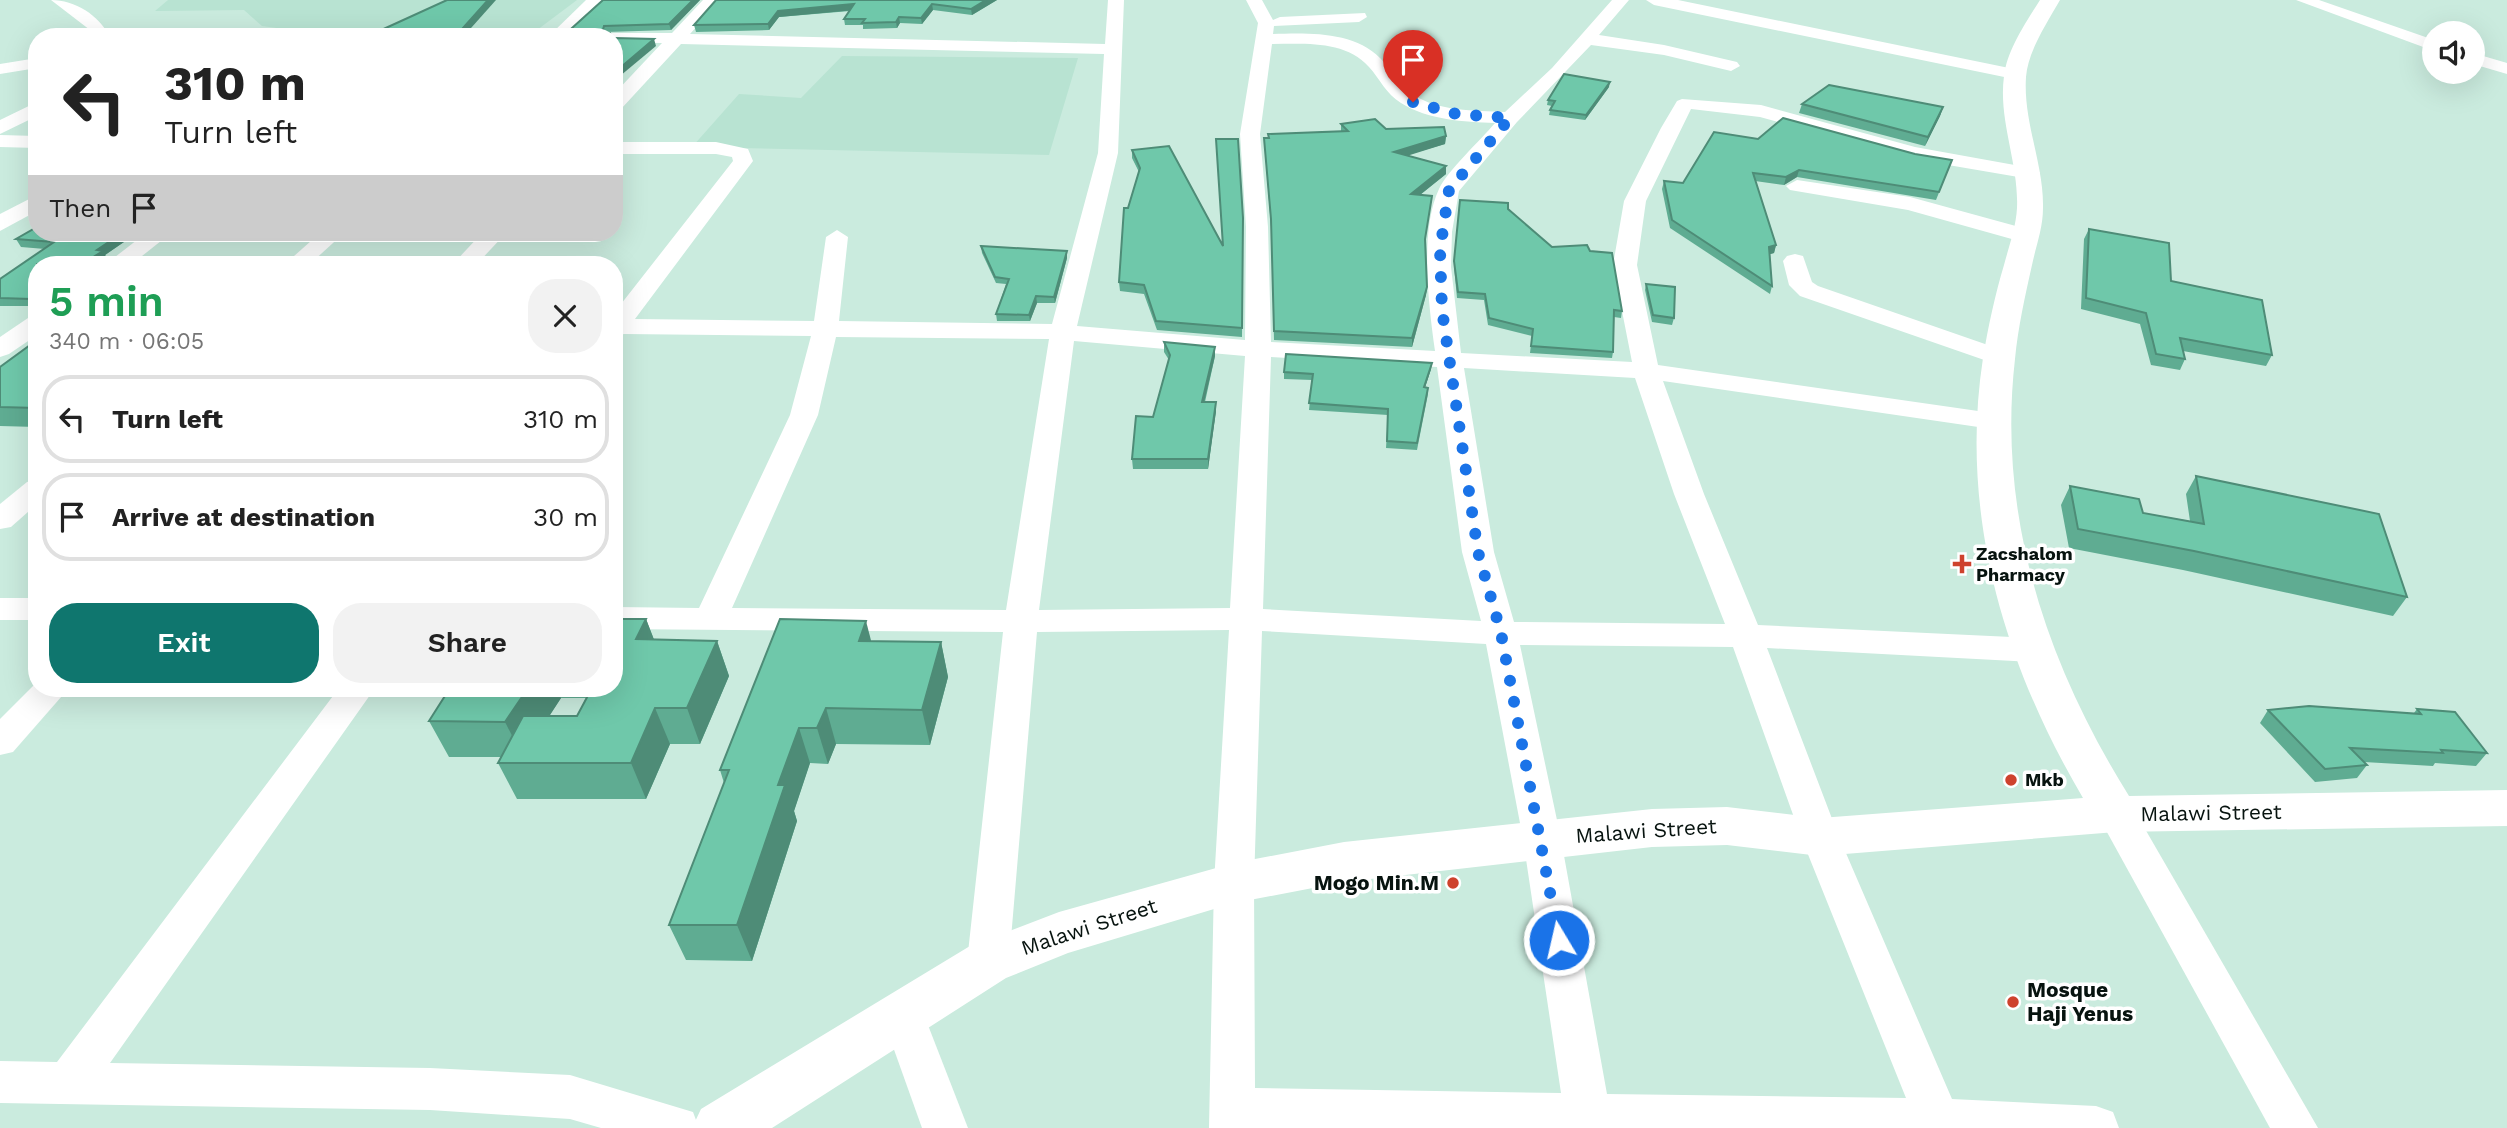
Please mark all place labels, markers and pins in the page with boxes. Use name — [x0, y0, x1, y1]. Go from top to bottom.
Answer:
pin — [1383, 30, 1443, 102]
place label: Zacshalom Pharmacy — [1976, 543, 2073, 585]
marker: Zacshalom Pharmacy — [1954, 556, 1970, 572]
place label: Mkb — [2025, 769, 2064, 790]
marker: Mkb — [2003, 772, 2019, 788]
place label: Mogo Min.M — [1314, 870, 1439, 895]
marker: Mogo Min.M — [1445, 875, 1461, 891]
place label: Mosque Haji Yenus — [2027, 977, 2133, 1026]
marker: Mosque Haji Yenus — [2005, 994, 2021, 1010]

